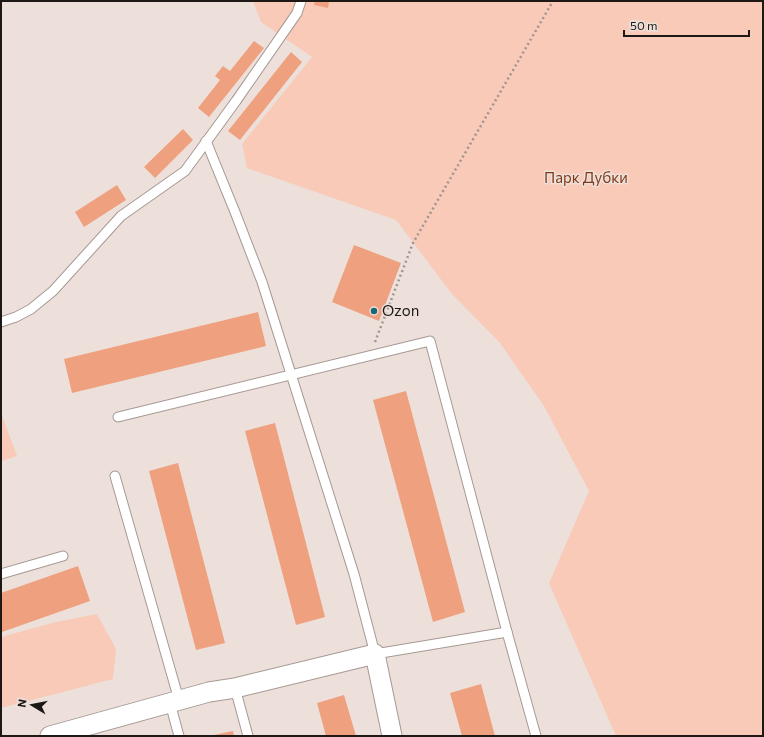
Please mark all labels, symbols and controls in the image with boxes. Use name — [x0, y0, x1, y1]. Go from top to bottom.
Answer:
scale bar — [624, 12, 749, 38]
text: 50 m — [630, 18, 658, 32]
park label: Парк Дубки — [544, 168, 628, 186]
place label: Ozon — [382, 301, 419, 319]
marker: Ozon — [369, 306, 379, 316]
north arrow — [12, 685, 52, 725]
text: N — [15, 698, 29, 708]

